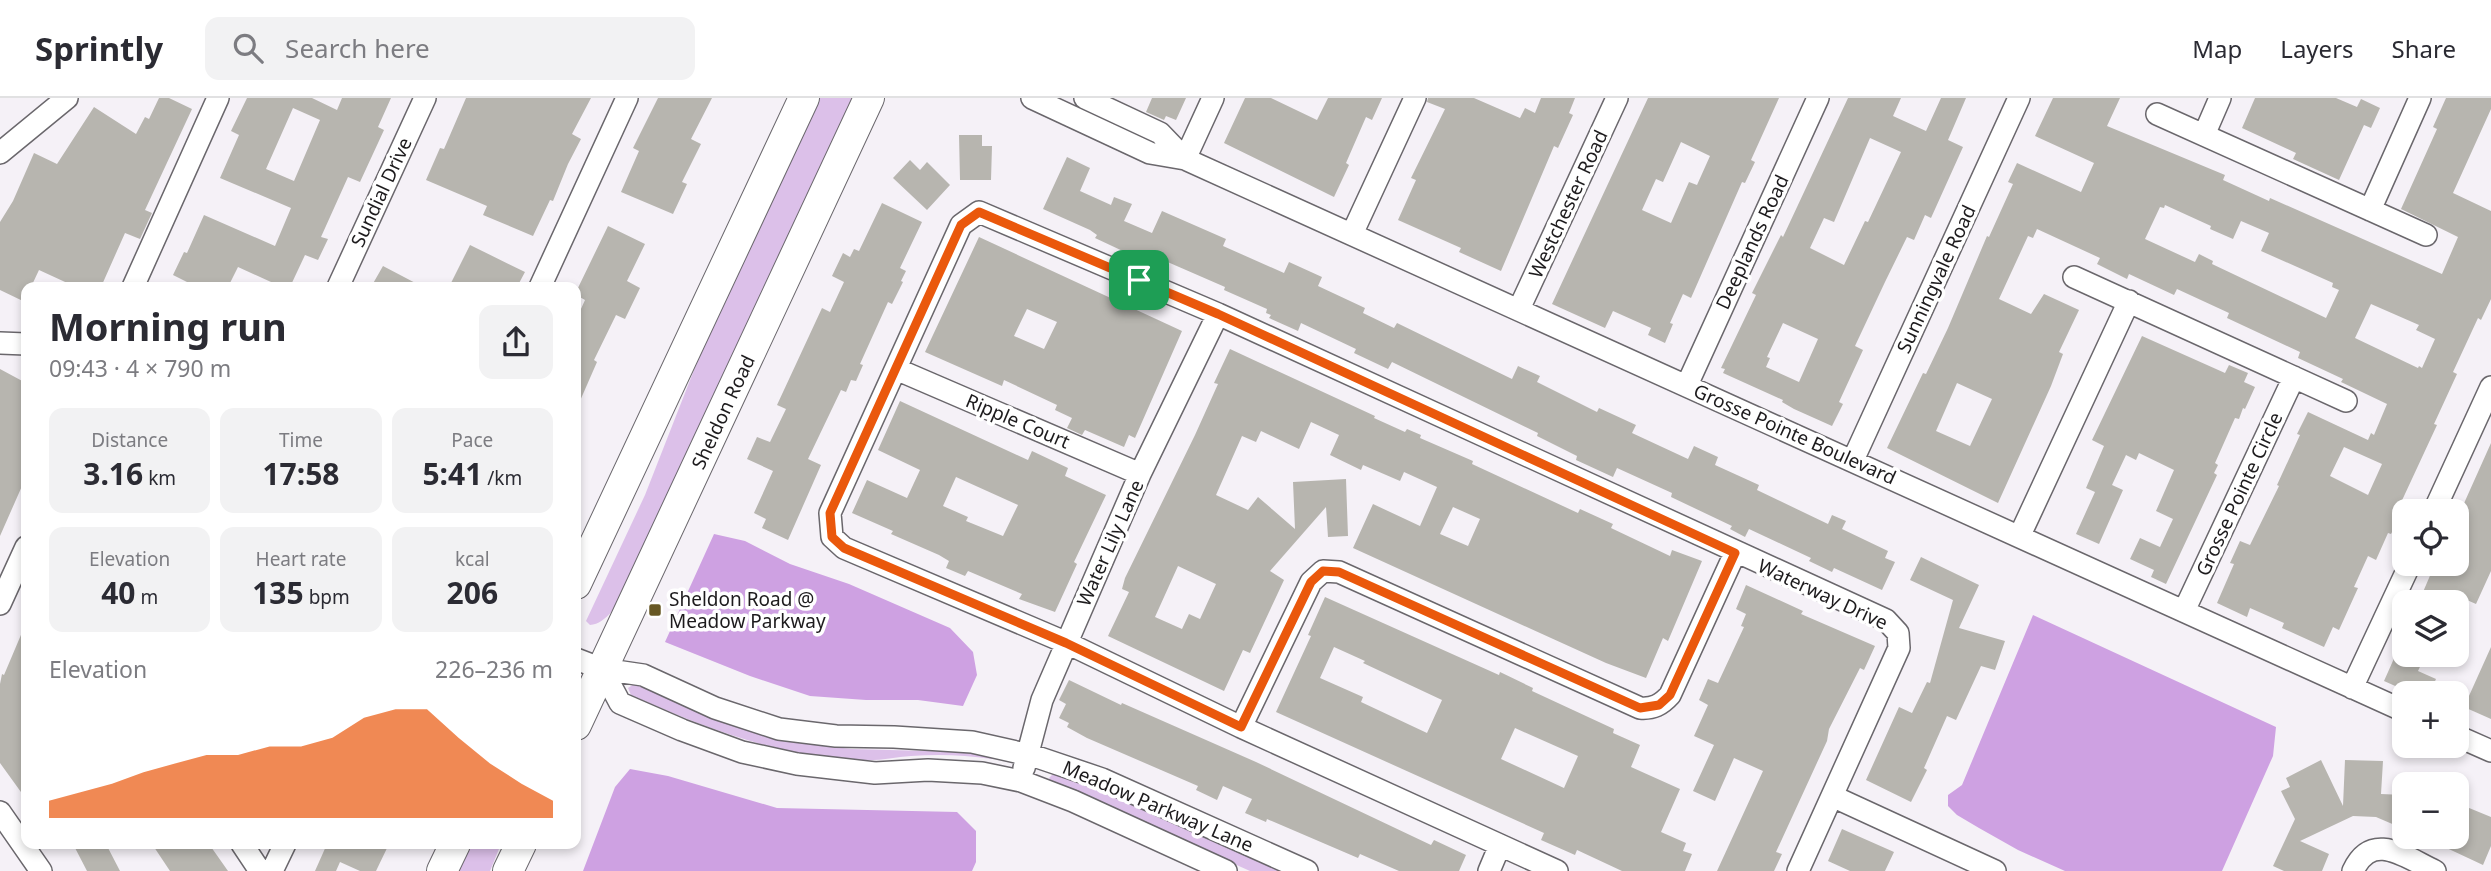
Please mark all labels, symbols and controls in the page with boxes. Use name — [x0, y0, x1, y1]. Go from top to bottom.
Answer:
search box — [205, 17, 695, 80]
text: Sprintly — [35, 26, 163, 71]
icon: search — [229, 29, 267, 67]
text: Search here — [285, 30, 430, 66]
text: Map — [2192, 32, 2242, 65]
text: Layers — [2280, 32, 2354, 65]
text: Share — [2392, 32, 2456, 65]
street label: Westchester Road — [1522, 126, 1614, 282]
street label: Sundial Drive — [344, 133, 418, 251]
street label: Deeplands Road — [1709, 170, 1795, 314]
street label: Sunningvale Road — [1890, 201, 1982, 357]
pin — [1109, 250, 1169, 310]
icon: arrive — [1120, 261, 1158, 299]
text: Morning run — [49, 300, 287, 352]
button: share — [479, 305, 553, 379]
street label: Sheldon Road — [685, 351, 761, 473]
text: 09:43 · 4 × 790 m — [49, 352, 231, 384]
street label: Grosse Pointe Boulevard — [1690, 378, 1900, 490]
street label: Ripple Court — [962, 387, 1074, 455]
street label: Grosse Pointe Circle — [2190, 408, 2288, 580]
text: Distance — [91, 427, 168, 453]
text: Time — [279, 427, 323, 453]
text: Pace — [451, 427, 493, 453]
text: 3.16 — [83, 453, 143, 494]
text: 17:58 — [262, 453, 340, 494]
text: 5:41 — [422, 453, 482, 494]
text: km — [143, 465, 176, 491]
text: /km — [482, 465, 522, 491]
street label: Water Lily Lane — [1071, 476, 1149, 610]
map controls — [2392, 499, 2469, 849]
button: locate — [2392, 499, 2469, 576]
text: Elevation — [89, 546, 170, 572]
text: Heart rate — [256, 546, 346, 572]
text: kcal — [455, 546, 490, 572]
street label: Waterway Drive — [1754, 553, 1892, 635]
text: 40 — [101, 572, 135, 613]
text: 135 — [252, 572, 304, 613]
text: 206 — [447, 572, 498, 613]
text: m — [135, 584, 158, 610]
text: bpm — [304, 584, 350, 610]
place label: Sheldon Road @ Meadow Parkway — [669, 586, 826, 634]
button: layers — [2392, 590, 2469, 667]
marker: Sheldon Road @ Meadow Parkway — [647, 602, 663, 618]
text: Elevation — [49, 653, 147, 685]
text: 226–236 m — [435, 653, 553, 685]
button: + — [2392, 681, 2469, 758]
street label: Meadow Parkway Lane — [1059, 754, 1257, 858]
button: − — [2392, 772, 2469, 849]

